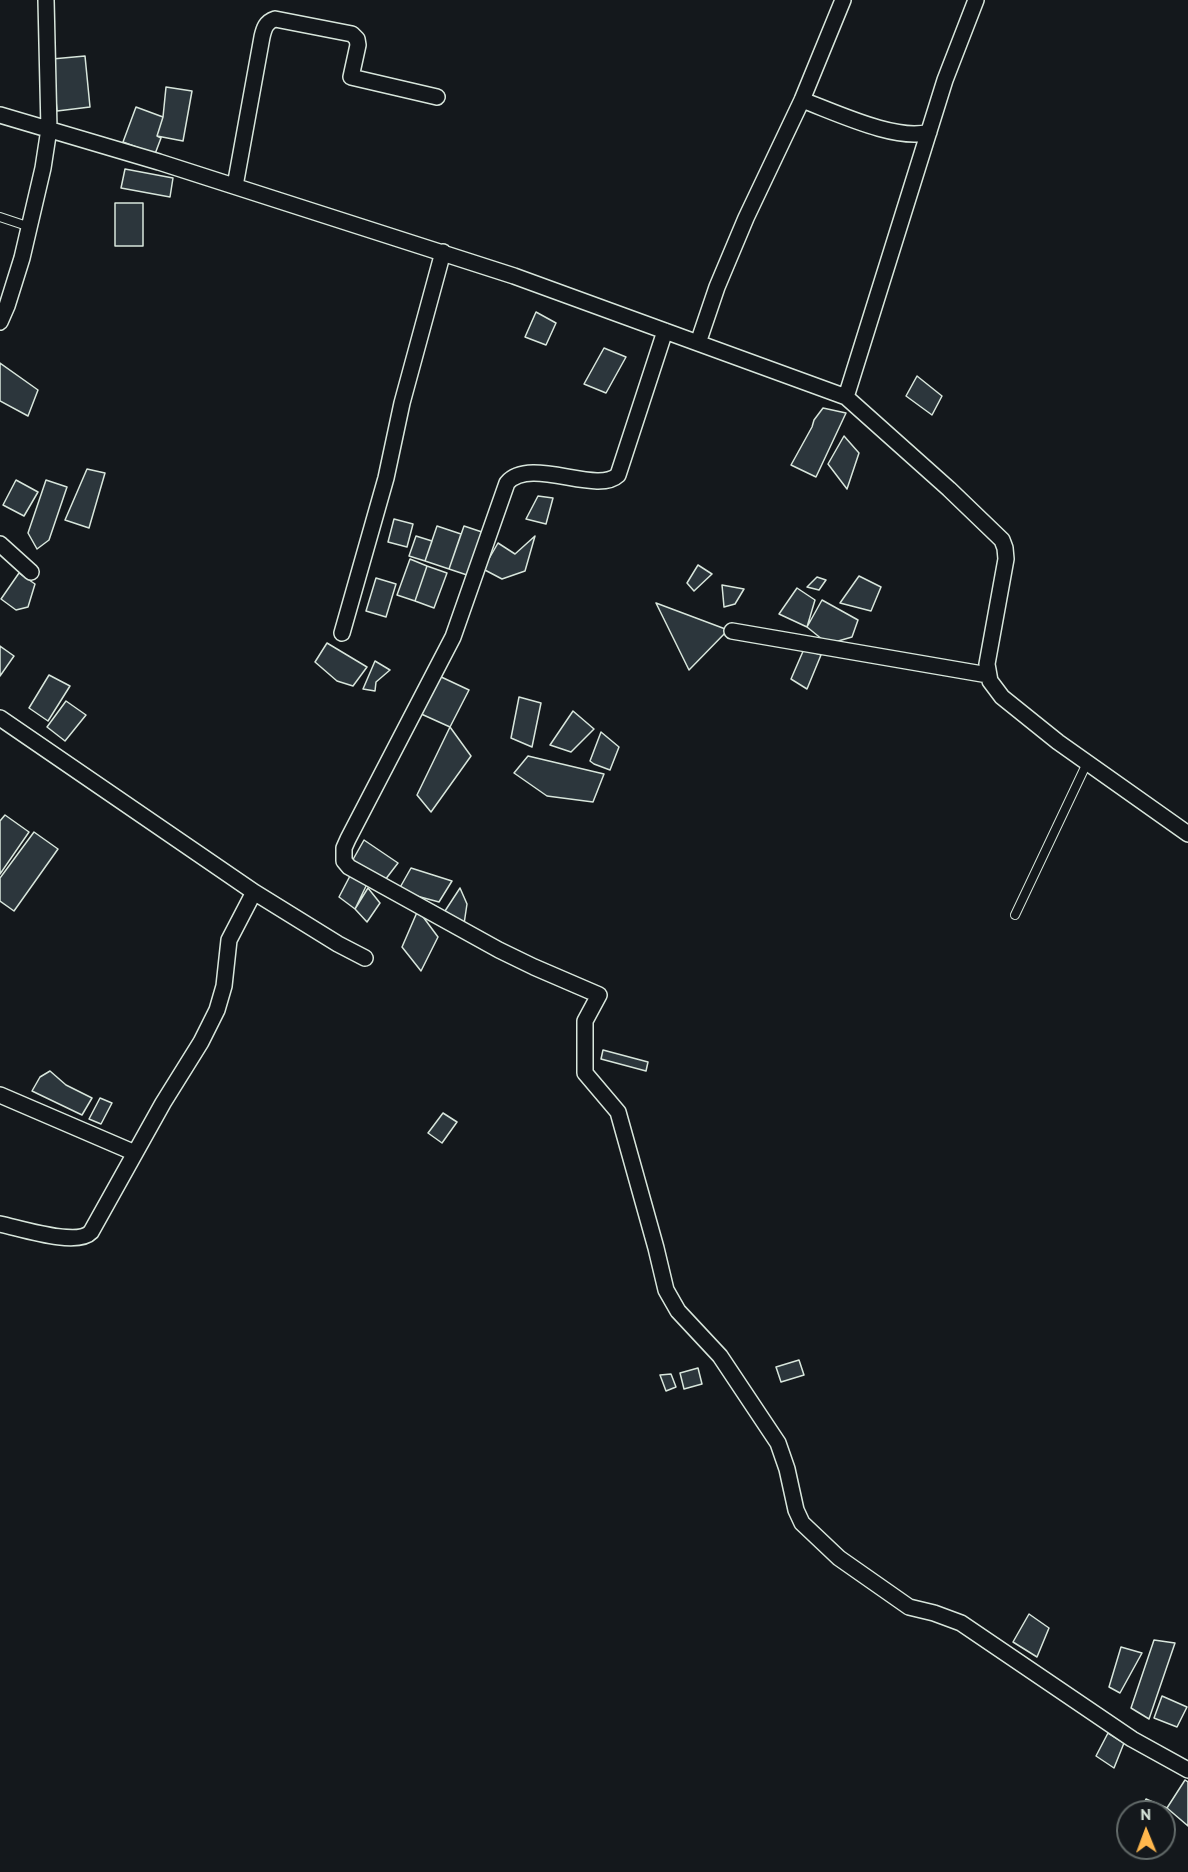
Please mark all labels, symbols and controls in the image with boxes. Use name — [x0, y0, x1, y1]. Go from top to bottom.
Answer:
north arrow — [1116, 1800, 1176, 1860]
text: N — [1140, 1804, 1151, 1824]

